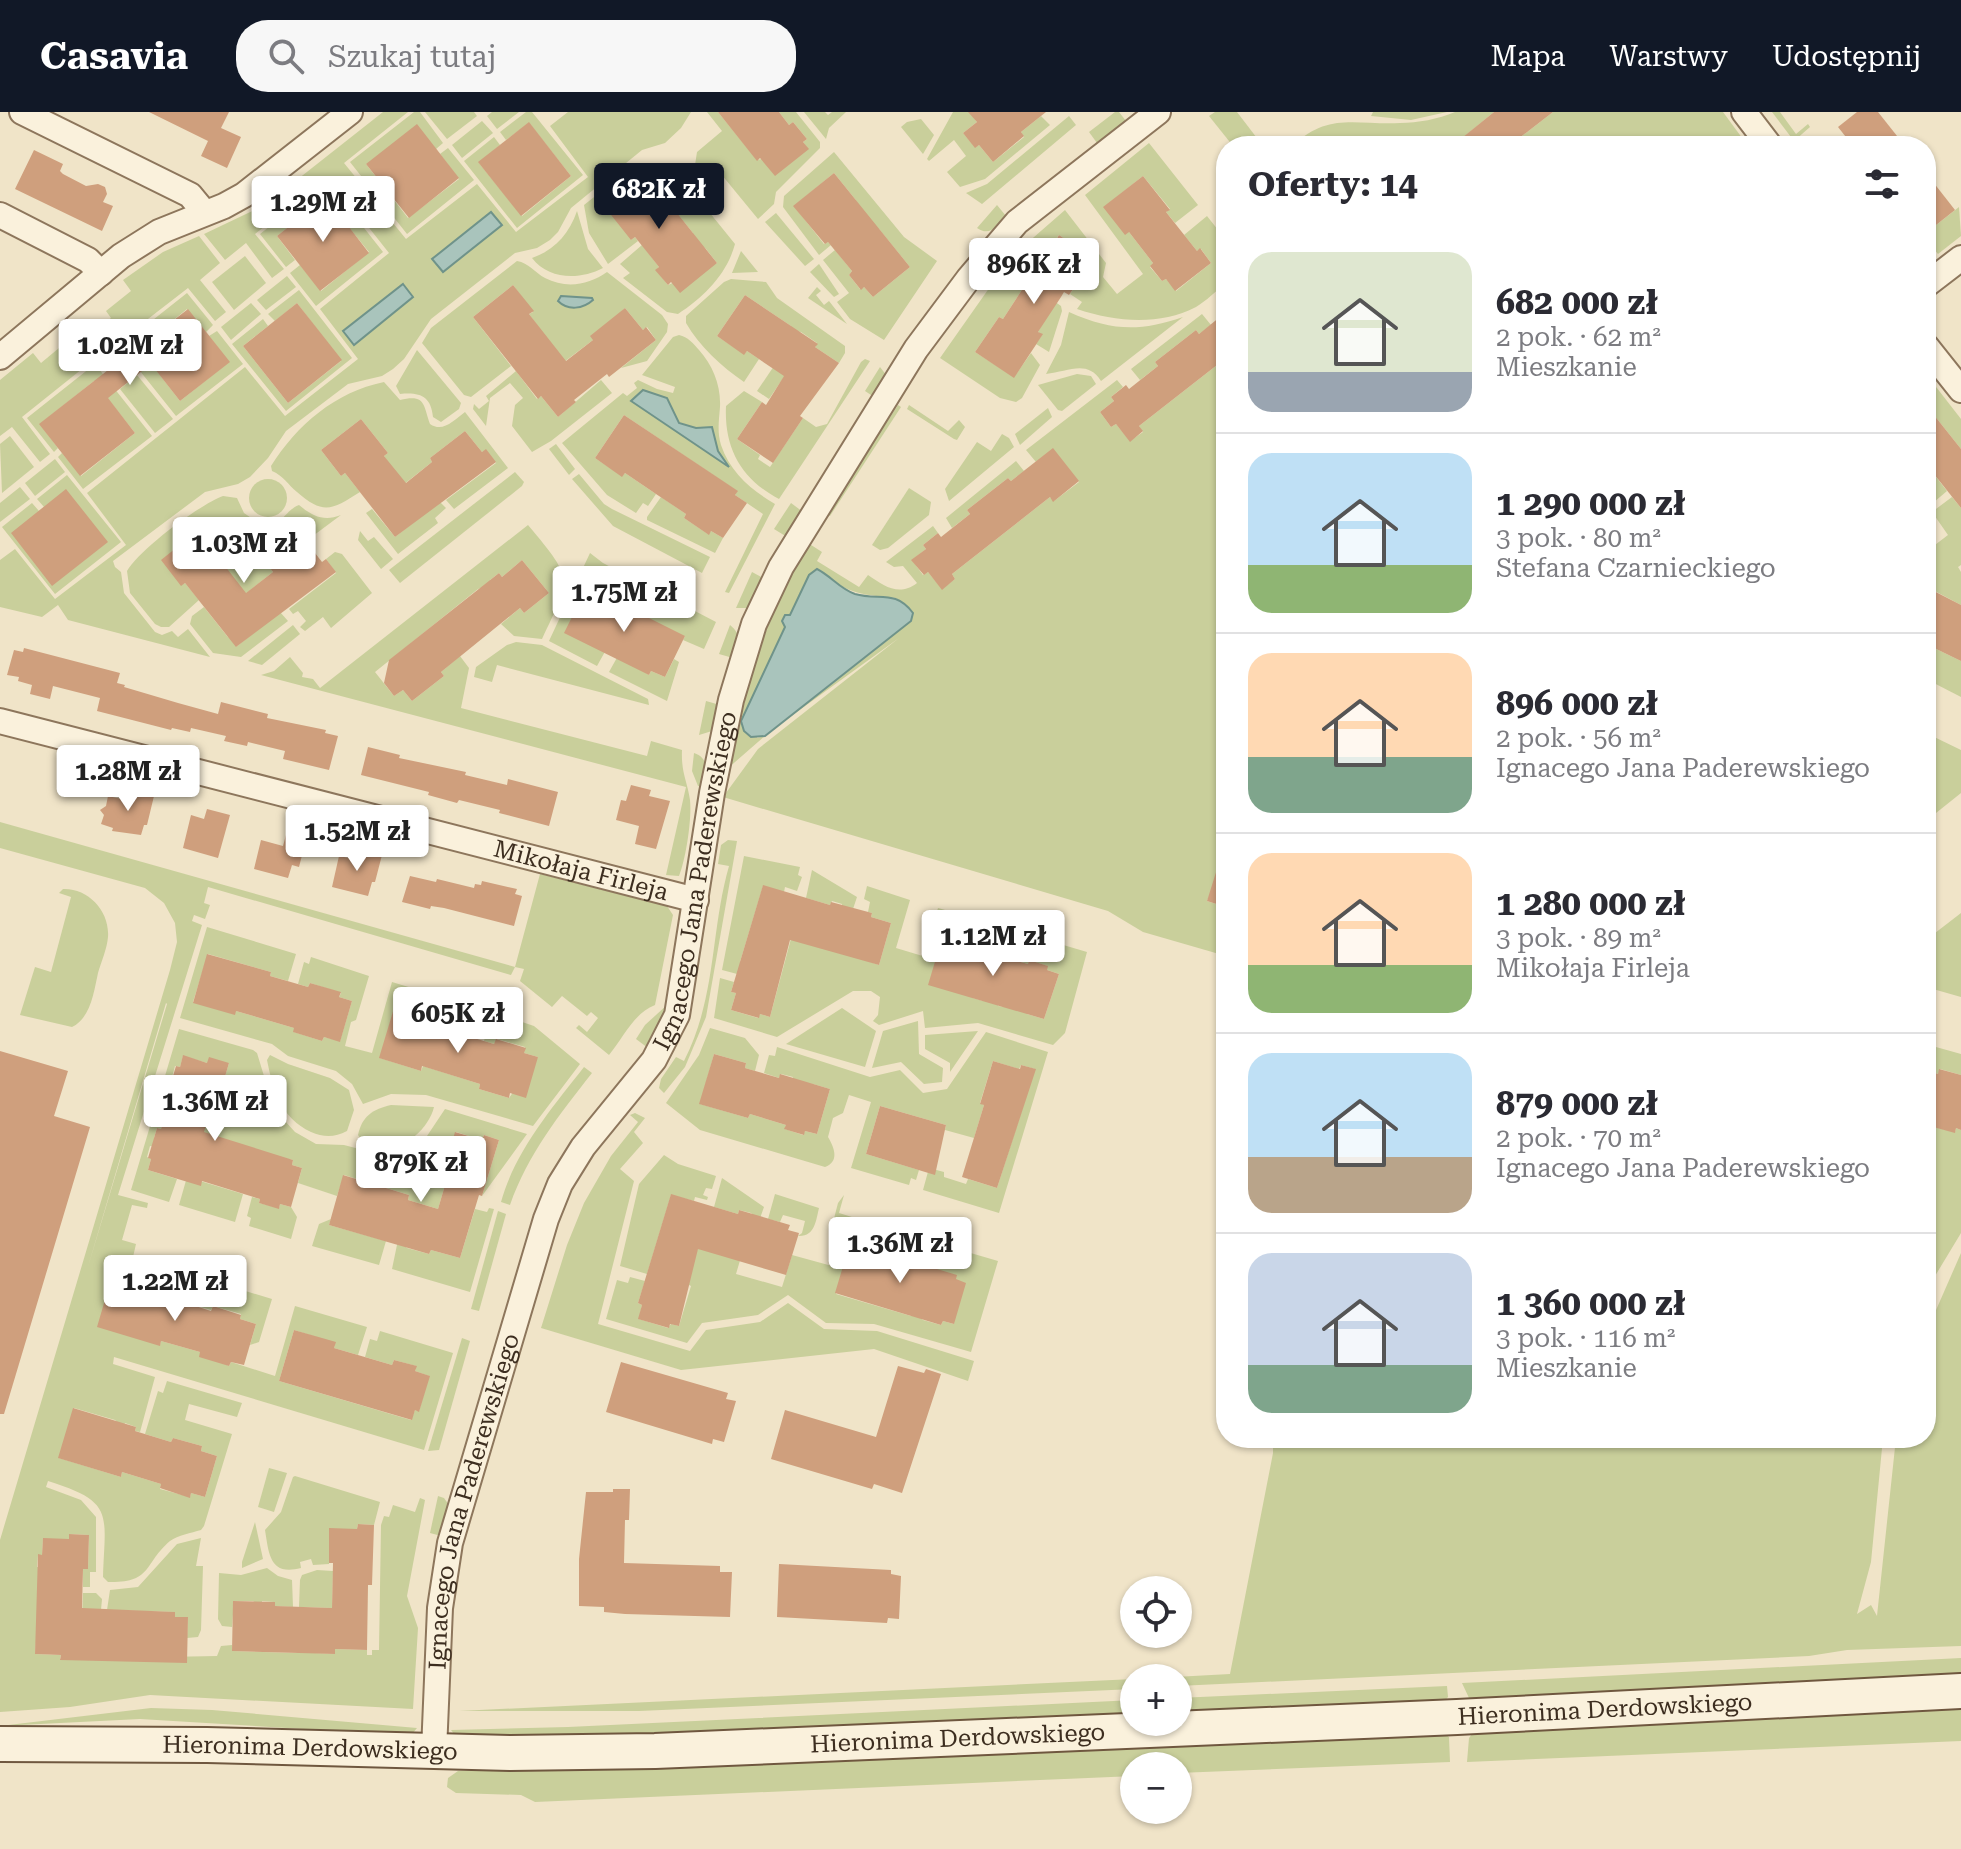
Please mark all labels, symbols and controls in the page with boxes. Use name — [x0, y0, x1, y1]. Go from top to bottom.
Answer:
search box — [236, 20, 796, 92]
text: Casavia — [40, 34, 188, 78]
icon: search — [264, 34, 308, 78]
text: Szukaj tutaj — [328, 39, 496, 74]
text: Mapa — [1491, 40, 1565, 73]
text: Warstwy — [1609, 40, 1728, 73]
text: Udostępnij — [1772, 40, 1921, 73]
icon: filters — [1860, 162, 1904, 206]
pin: 682K zł — [585, 163, 733, 231]
text: Oferty: 14 — [1248, 164, 1418, 204]
text: 682K zł — [612, 174, 706, 204]
pin: 1.29M zł — [240, 176, 406, 244]
text: 1.29M zł — [270, 187, 376, 217]
pin: 896K zł — [960, 238, 1108, 306]
text: 896K zł — [987, 249, 1081, 279]
text: 682 000 zł — [1496, 282, 1658, 322]
icon: home — [1312, 284, 1408, 380]
pin: 1.02M zł — [47, 319, 213, 387]
text: 2 pok. · 62 m² — [1496, 322, 1661, 352]
text: 1.02M zł — [77, 330, 183, 360]
text: Mieszkanie — [1496, 352, 1637, 382]
text: 1 290 000 zł — [1496, 483, 1685, 523]
icon: home — [1312, 485, 1408, 581]
pin: 1.03M zł — [161, 517, 327, 585]
text: 3 pok. · 80 m² — [1496, 523, 1661, 553]
text: 1.03M zł — [191, 528, 297, 558]
text: Stefana Czarnieckiego — [1496, 553, 1776, 583]
pin: 1.75M zł — [541, 566, 707, 634]
text: 1.75M zł — [571, 577, 677, 607]
text: 896 000 zł — [1496, 683, 1658, 723]
icon: home — [1312, 685, 1408, 781]
street label: Ignacego Jana Paderewskiego — [647, 709, 742, 1055]
text: 2 pok. · 56 m² — [1496, 723, 1661, 753]
pin: 1.28M zł — [45, 745, 211, 813]
text: Ignacego Jana Paderewskiego — [1496, 753, 1870, 783]
text: 1.28M zł — [75, 756, 181, 786]
pin: 1.52M zł — [274, 805, 440, 873]
text: 1.52M zł — [304, 816, 410, 846]
street label: Mikołaja Firleja — [491, 835, 671, 906]
text: 1 280 000 zł — [1496, 883, 1685, 923]
icon: home — [1312, 885, 1408, 981]
pin: 1.12M zł — [910, 910, 1076, 978]
text: 1.12M zł — [940, 921, 1046, 951]
text: 3 pok. · 89 m² — [1496, 923, 1661, 953]
text: Mikołaja Firleja — [1496, 953, 1690, 983]
pin: 605K zł — [384, 987, 532, 1055]
text: 605K zł — [411, 998, 505, 1028]
pin: 1.36M zł — [132, 1075, 298, 1143]
text: 879 000 zł — [1496, 1083, 1658, 1123]
icon: home — [1312, 1085, 1408, 1181]
text: 1.36M zł — [162, 1086, 268, 1116]
text: 2 pok. · 70 m² — [1496, 1123, 1661, 1153]
pin: 879K zł — [347, 1136, 495, 1204]
text: 879K zł — [374, 1147, 468, 1177]
text: Ignacego Jana Paderewskiego — [1496, 1153, 1870, 1183]
pin: 1.36M zł — [817, 1217, 983, 1285]
text: 1.36M zł — [847, 1228, 953, 1258]
pin: 1.22M zł — [92, 1255, 258, 1323]
text: 1.22M zł — [122, 1266, 228, 1296]
text: 1 360 000 zł — [1496, 1283, 1685, 1323]
icon: home — [1312, 1285, 1408, 1381]
text: 3 pok. · 116 m² — [1496, 1323, 1675, 1353]
street label: Ignacego Jana Paderewskiego — [423, 1330, 525, 1670]
text: Mieszkanie — [1496, 1353, 1637, 1383]
map controls — [1120, 1576, 1192, 1824]
button: locate — [1120, 1576, 1192, 1648]
button: + — [1120, 1664, 1192, 1736]
street label: Hieronima Derdowskiego — [1457, 1688, 1753, 1731]
street label: Hieronima Derdowskiego — [809, 1718, 1106, 1758]
street label: Hieronima Derdowskiego — [162, 1731, 458, 1766]
button: − — [1120, 1752, 1192, 1824]

